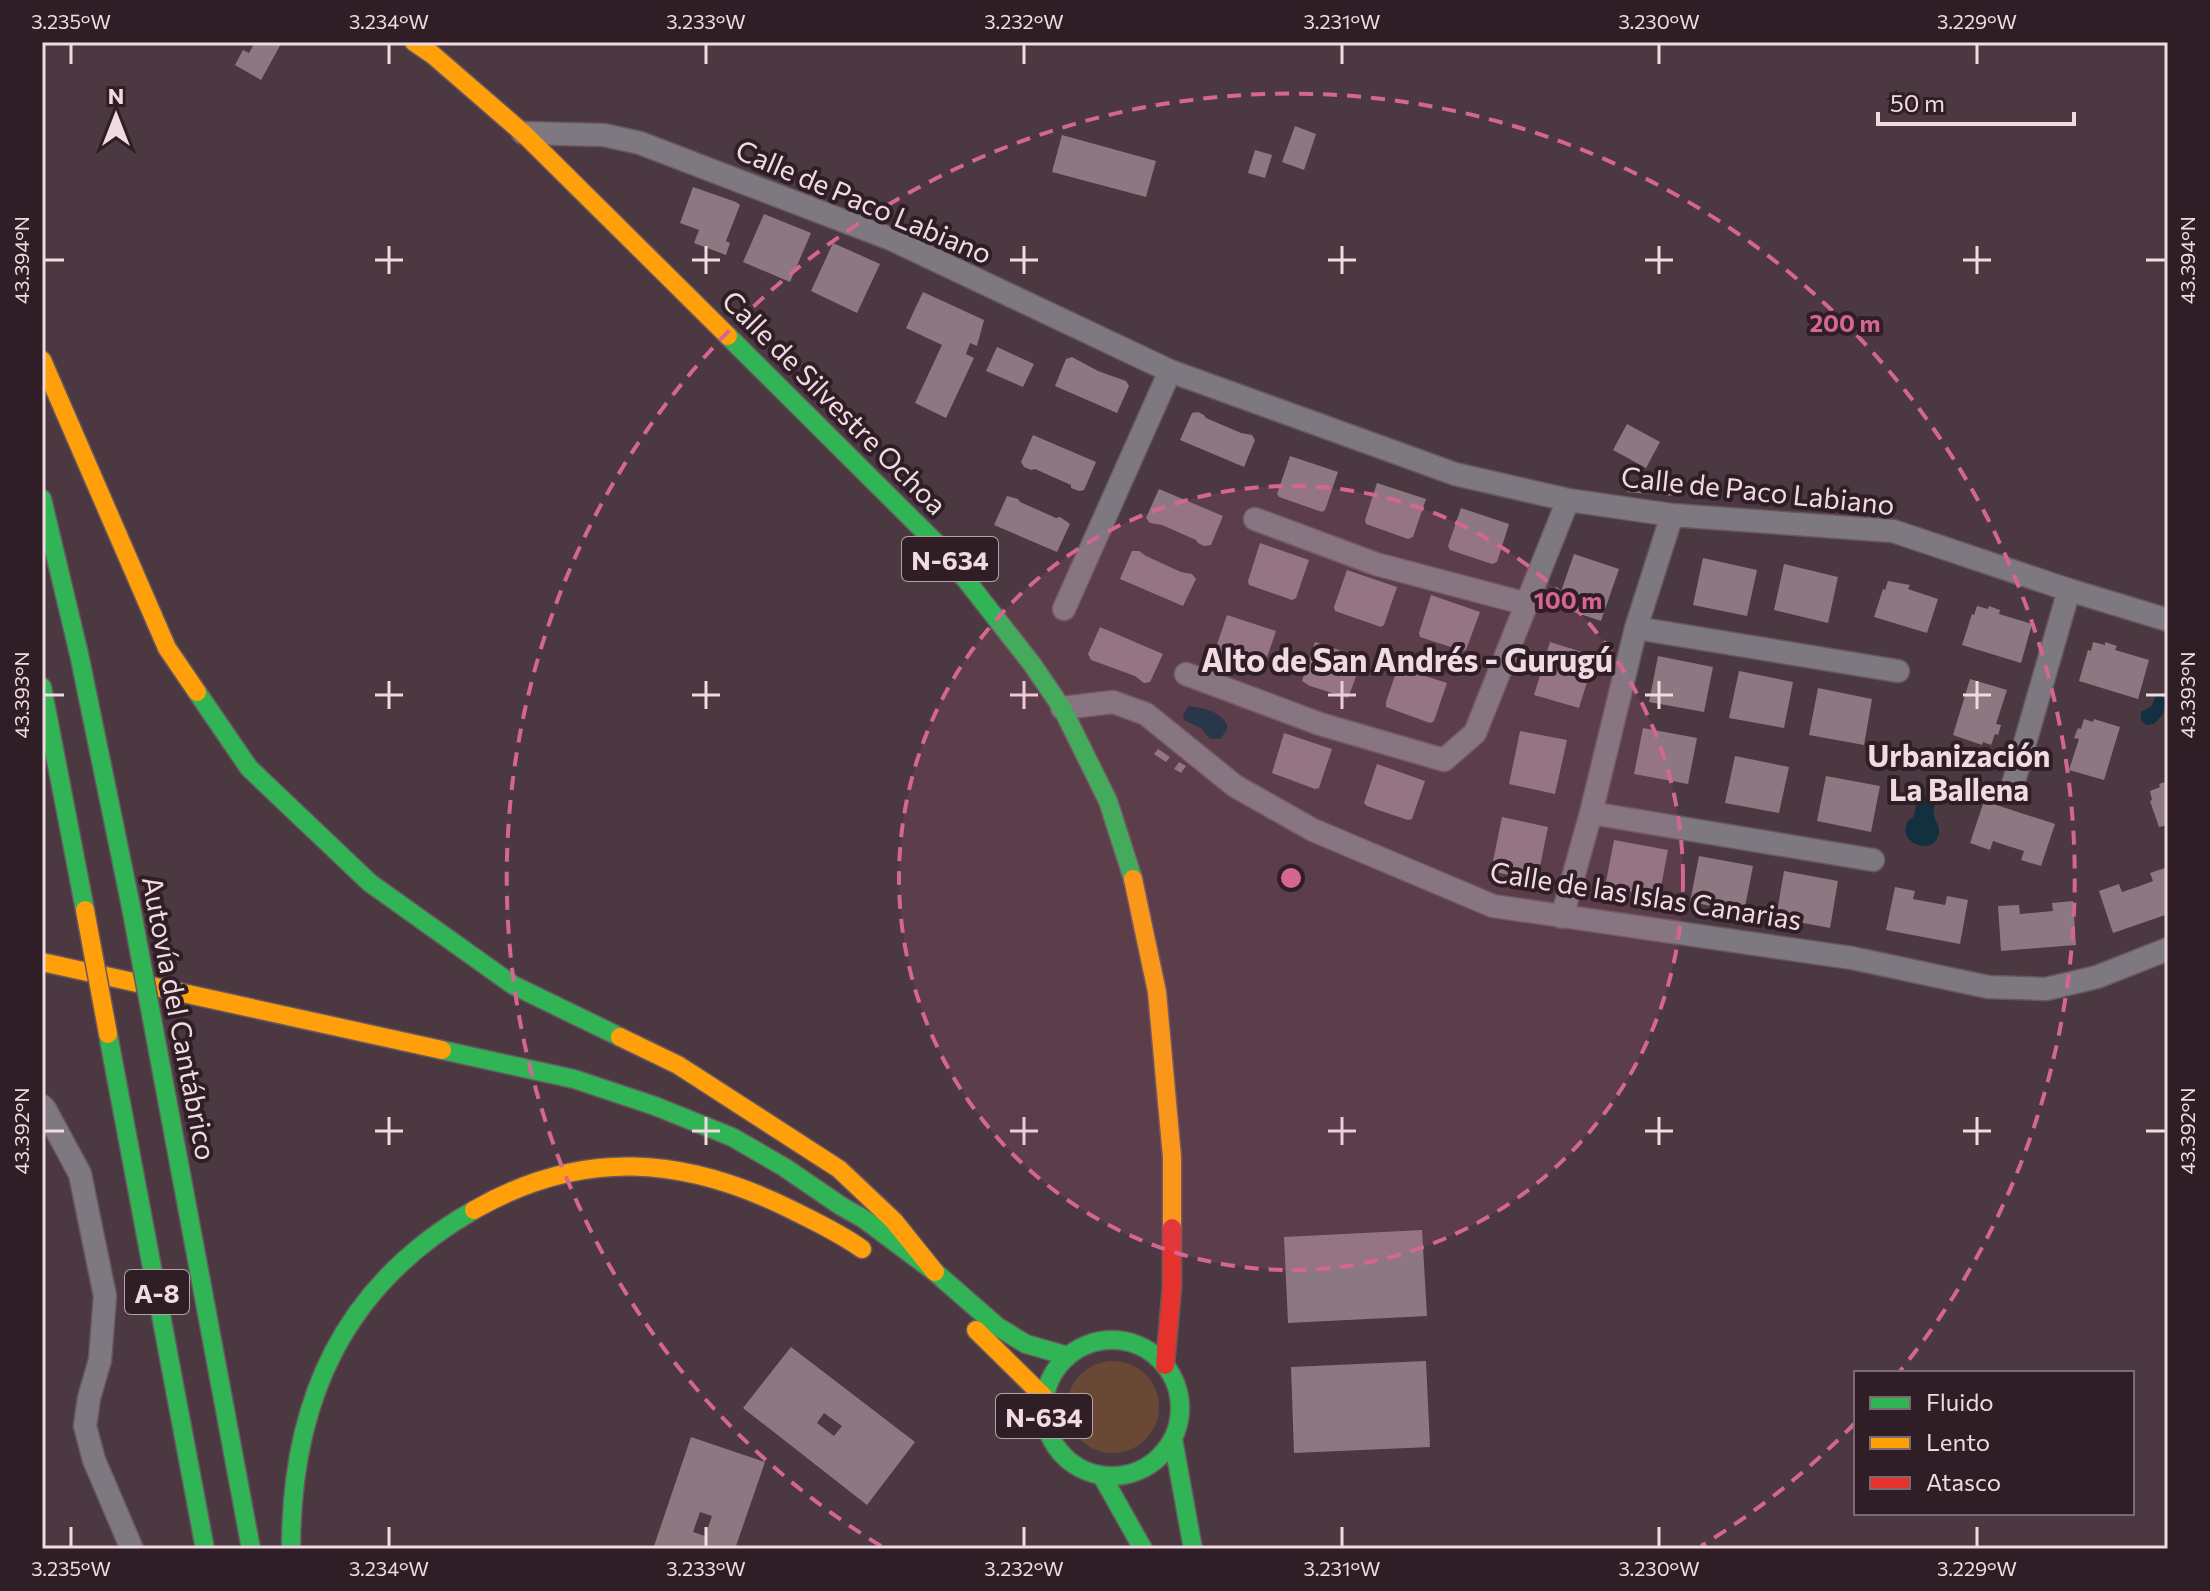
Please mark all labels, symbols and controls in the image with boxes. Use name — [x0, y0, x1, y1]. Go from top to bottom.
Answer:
text: 3.235°W — [31, 9, 111, 33]
text: 3.234°W — [349, 9, 429, 33]
text: 3.233°W — [666, 9, 746, 33]
text: 3.232°W — [984, 9, 1064, 33]
text: 3.231°W — [1304, 9, 1380, 33]
text: 3.230°W — [1618, 9, 1700, 33]
text: 3.229°W — [1937, 9, 2017, 33]
north arrow — [76, 76, 156, 156]
scale bar — [1878, 76, 2074, 126]
text: N — [108, 82, 124, 109]
text: 50 m — [1890, 88, 1945, 117]
street label: Calle de Paco Labiano — [731, 132, 997, 270]
text: 43.394°N — [9, 216, 33, 304]
text: 43.394°N — [2175, 216, 2199, 304]
street label: Calle de Silvestre Ochoa — [716, 283, 954, 521]
text: 200 m — [1810, 308, 1880, 337]
street label: Calle de Paco Labiano — [1620, 459, 1896, 521]
road number: N-634 — [902, 537, 998, 581]
text: 100 m — [1534, 585, 1602, 614]
district label: Alto de San Andrés - Gurugú — [1201, 639, 1613, 679]
text: 43.393°N — [9, 651, 33, 739]
text: 43.393°N — [2175, 651, 2199, 739]
district label: Urbanización La Ballena — [1868, 736, 2050, 807]
street label: Calle de las Islas Canarias — [1488, 854, 1804, 936]
centre of rings — [1277, 864, 1305, 892]
street label: Autovía del Cantábrico — [136, 873, 224, 1163]
text: 43.392°N — [9, 1087, 33, 1175]
text: 43.392°N — [2175, 1087, 2199, 1175]
road number: A-8 — [125, 1270, 189, 1314]
legend — [1854, 1371, 2134, 1515]
text: Fluido — [1926, 1387, 1994, 1416]
road number: N-634 — [996, 1394, 1092, 1438]
text: Lento — [1926, 1427, 1990, 1456]
text: Atasco — [1926, 1467, 2001, 1496]
text: 3.235°W — [31, 1556, 111, 1580]
text: 3.234°W — [349, 1556, 429, 1580]
text: 3.233°W — [666, 1556, 746, 1580]
text: 3.232°W — [984, 1556, 1064, 1580]
text: 3.231°W — [1304, 1556, 1380, 1580]
text: 3.230°W — [1618, 1556, 1700, 1580]
text: 3.229°W — [1937, 1556, 2017, 1580]

